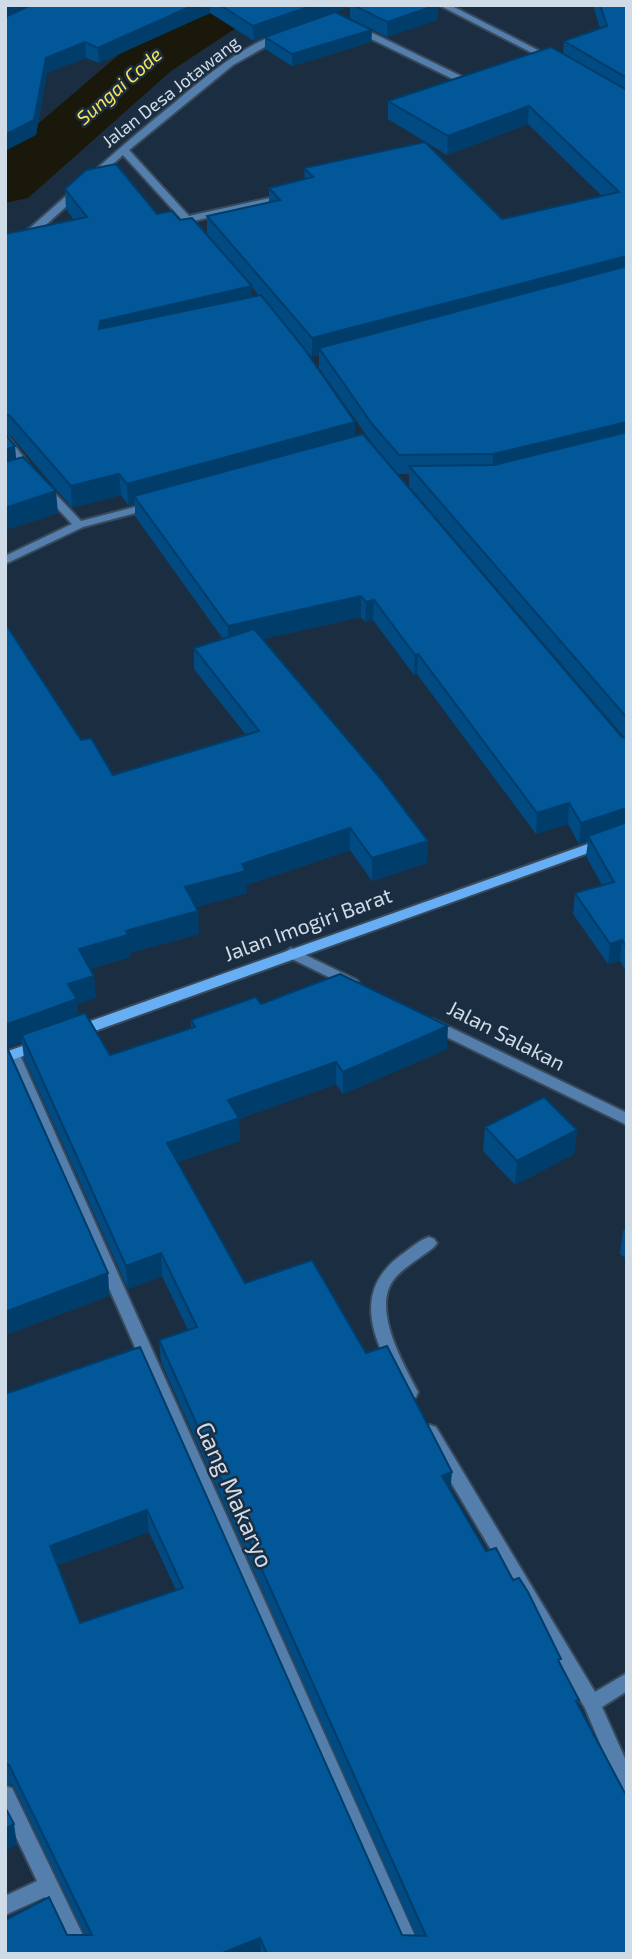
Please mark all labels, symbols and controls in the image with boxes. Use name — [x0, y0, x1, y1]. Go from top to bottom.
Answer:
street label: Jalan Desa Jotawang — [97, 31, 243, 152]
water label: Sungai Code — [71, 42, 166, 129]
street label: Jalan Imogiri Barat — [220, 882, 395, 966]
street label: Jalan Salakan — [444, 994, 570, 1075]
street label: Gang Makaryo — [190, 1417, 280, 1572]

